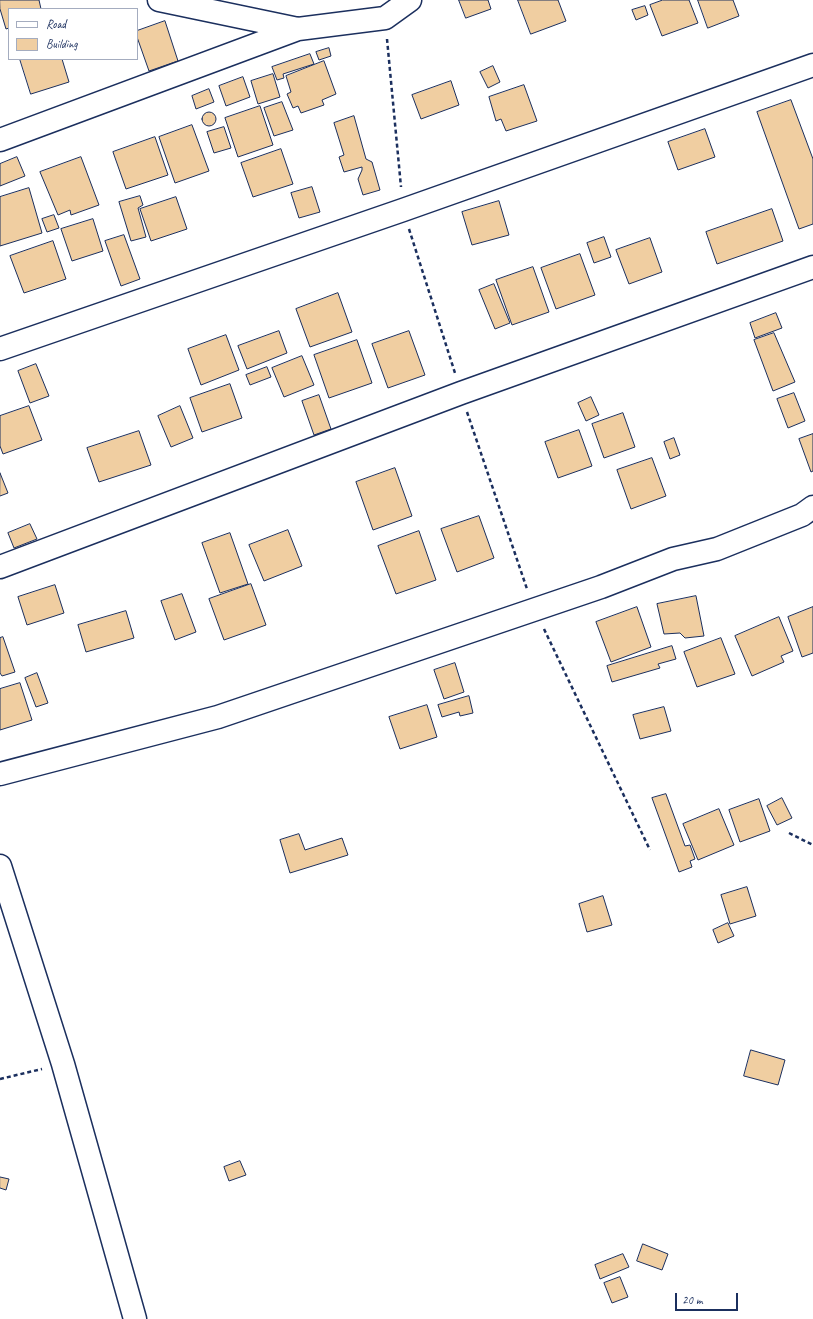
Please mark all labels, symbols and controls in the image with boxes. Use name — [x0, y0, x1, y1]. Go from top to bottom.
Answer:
legend — [8, 8, 138, 60]
text: Road — [46, 16, 66, 32]
text: Building — [46, 36, 78, 52]
scale bar — [677, 1285, 740, 1311]
text: 20 m — [682, 1292, 702, 1308]

